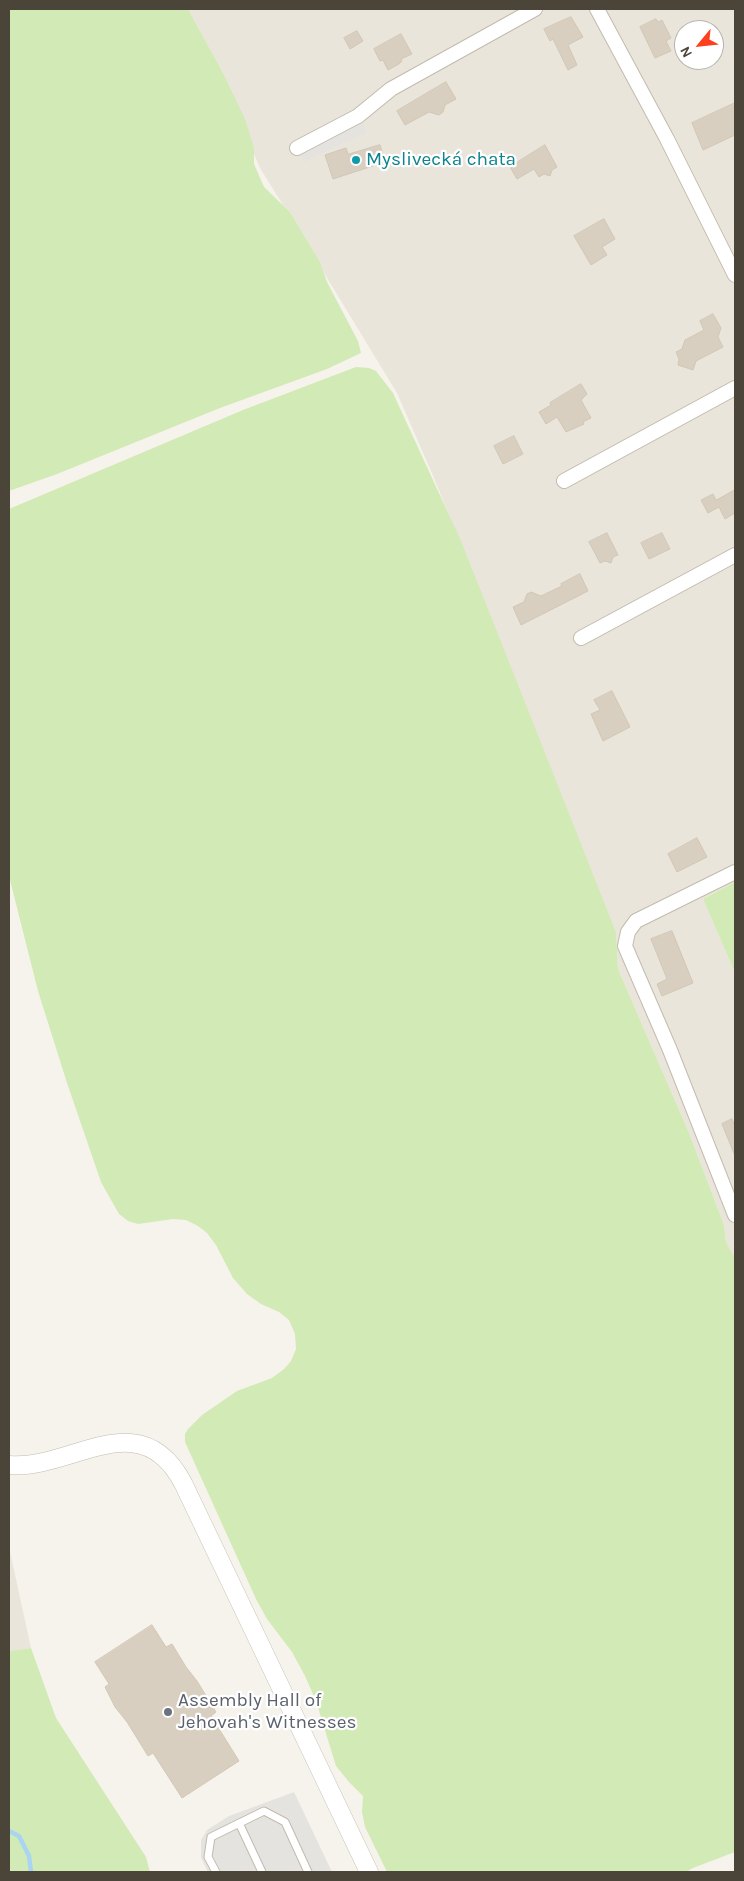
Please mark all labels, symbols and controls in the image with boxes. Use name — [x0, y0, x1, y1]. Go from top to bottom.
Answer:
north arrow — [674, 20, 724, 70]
text: N — [676, 43, 696, 60]
place label: Myslivecká chata — [366, 149, 516, 171]
marker: Myslivecká chata — [350, 154, 362, 166]
place label: Assembly Hall of Jehovah's Witnesses — [178, 1690, 357, 1734]
marker: Assembly Hall of Jehovah's Witnesses — [162, 1706, 174, 1718]

